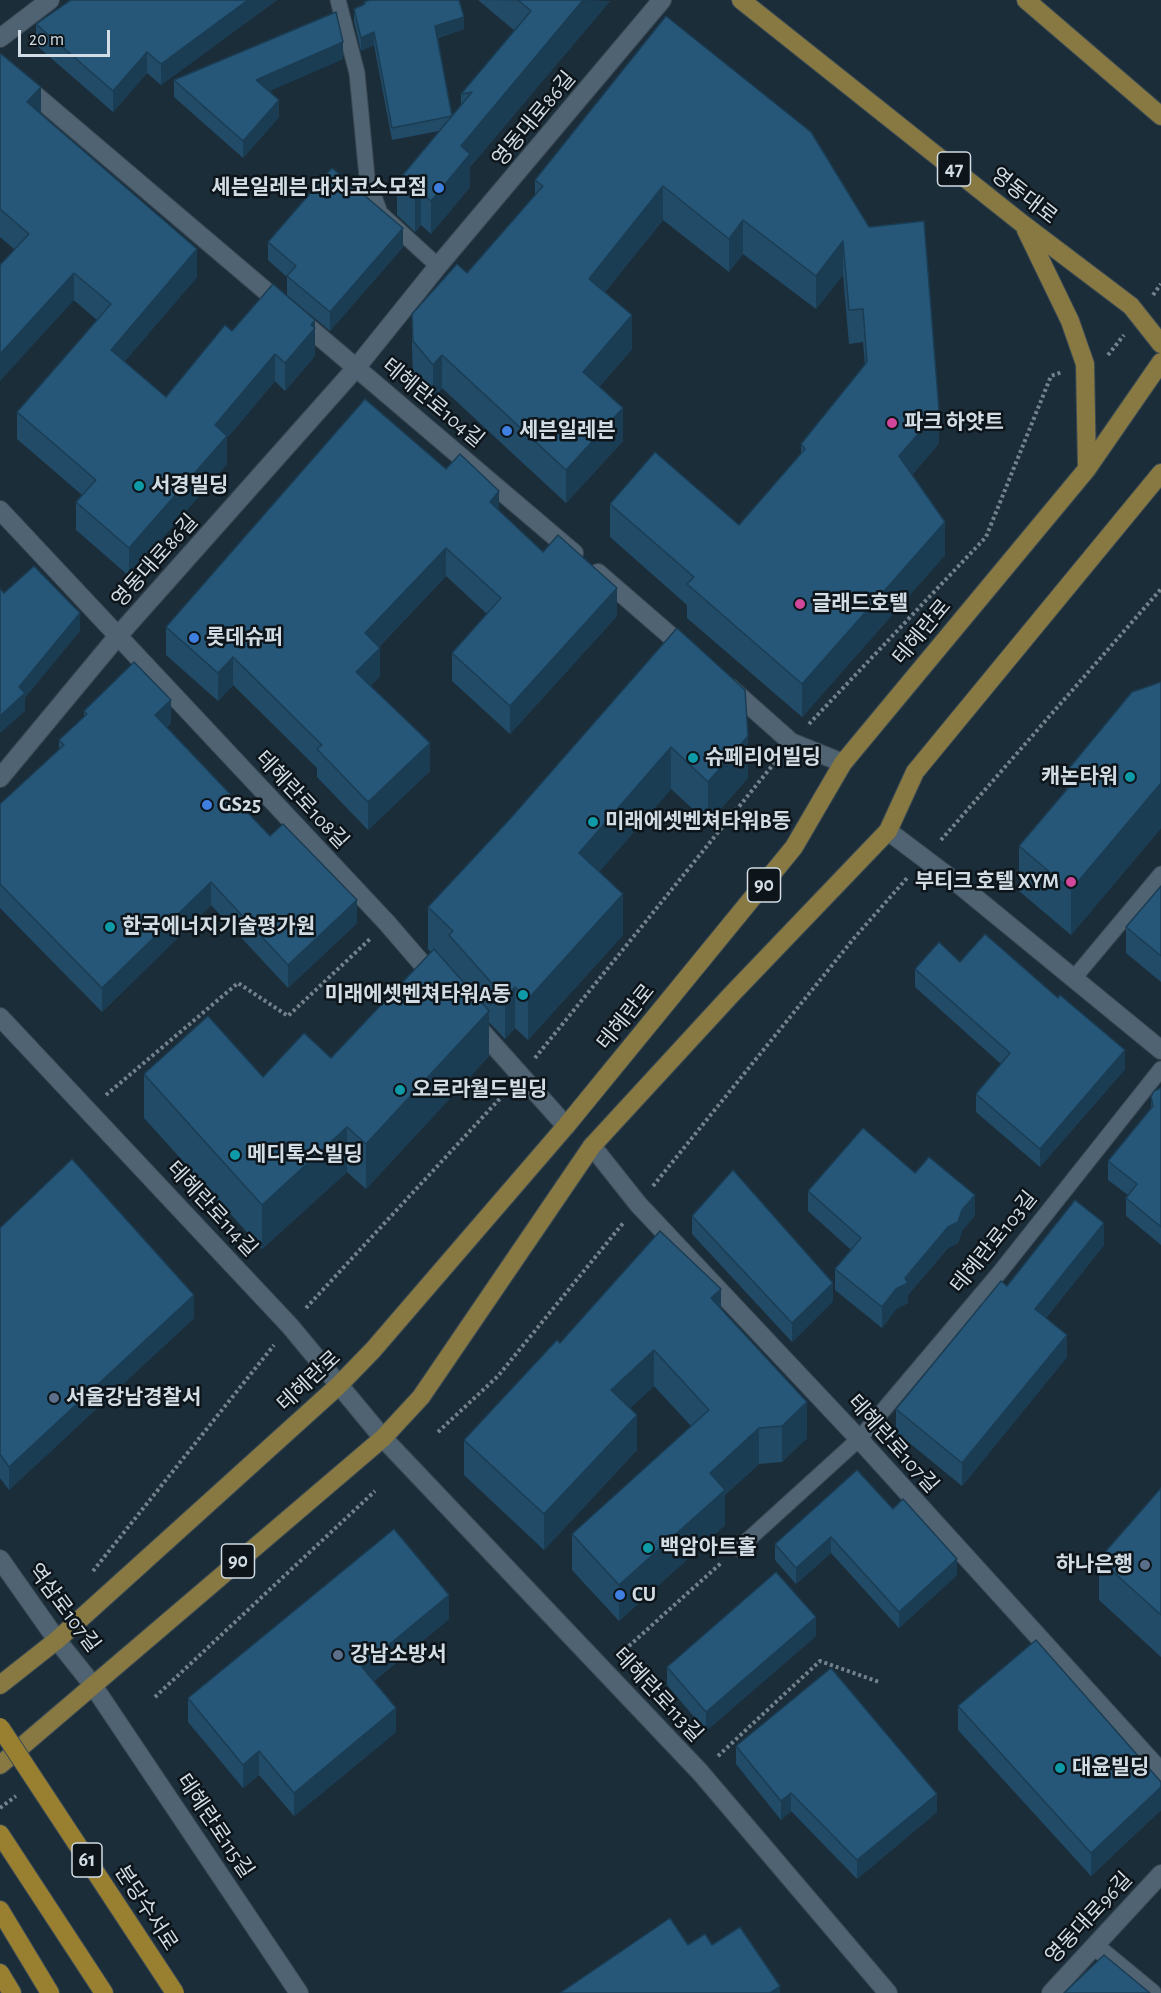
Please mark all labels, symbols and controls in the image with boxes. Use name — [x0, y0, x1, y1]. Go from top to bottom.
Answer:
scale bar — [21, 18, 112, 56]
text: 20 m — [29, 31, 64, 49]
street label: 영동대로86길 — [487, 66, 581, 172]
road number: 47 — [938, 152, 970, 186]
street label: 영동대로 — [986, 162, 1062, 230]
place label: 세븐일레븐 대치코스모점 — [211, 175, 427, 201]
marker: 세븐일레븐 대치코스모점 — [432, 181, 446, 195]
street label: 테헤란로104길 — [377, 353, 489, 453]
place label: 파크 하얏트 — [904, 410, 1004, 436]
marker: 파크 하얏트 — [885, 416, 899, 430]
place label: 세븐일레븐 — [519, 418, 616, 444]
marker: 세븐일레븐 — [500, 424, 514, 438]
place label: 서경빌딩 — [151, 473, 228, 499]
marker: 서경빌딩 — [132, 479, 146, 493]
street label: 영동대로86길 — [107, 509, 203, 613]
place label: 글래드호텔 — [812, 591, 909, 617]
street label: 테헤란로 — [888, 594, 956, 670]
marker: 글래드호텔 — [793, 597, 807, 611]
place label: 롯데슈퍼 — [206, 625, 283, 651]
marker: 롯데슈퍼 — [187, 631, 201, 645]
place label: 슈페리어빌딩 — [705, 745, 821, 771]
street label: 테헤란로108길 — [250, 746, 354, 854]
marker: 슈페리어빌딩 — [686, 751, 700, 765]
place label: 캐논타워 — [1041, 764, 1118, 790]
marker: 캐논타워 — [1123, 770, 1137, 784]
place label: GS25 — [219, 792, 261, 818]
marker: GS25 — [200, 798, 214, 812]
place label: 미래에셋벤쳐타워B동 — [605, 809, 791, 835]
marker: 미래에셋벤쳐타워B동 — [586, 815, 600, 829]
road number: 90 — [748, 868, 780, 902]
place label: 부티크 호텔 XYM — [915, 869, 1059, 895]
marker: 부티크 호텔 XYM — [1064, 875, 1078, 889]
place label: 한국에너지기술평가원 — [122, 914, 315, 940]
marker: 한국에너지기술평가원 — [103, 920, 117, 934]
street label: 테헤란로 — [592, 979, 660, 1055]
place label: 미래에셋벤쳐타워A동 — [325, 982, 511, 1008]
marker: 미래에셋벤쳐타워A동 — [516, 988, 530, 1002]
place label: 오로라월드빌딩 — [412, 1077, 547, 1103]
marker: 오로라월드빌딩 — [393, 1083, 407, 1097]
place label: 메디톡스빌딩 — [247, 1142, 363, 1168]
marker: 메디톡스빌딩 — [228, 1148, 242, 1162]
street label: 테헤란로114길 — [161, 1156, 263, 1262]
street label: 테헤란로103길 — [945, 1186, 1043, 1298]
street label: 테헤란로 — [272, 1345, 346, 1417]
place label: 서울강남경찰서 — [66, 1385, 201, 1411]
street label: 테헤란로107길 — [842, 1390, 944, 1498]
marker: 서울강남경찰서 — [47, 1391, 61, 1405]
place label: 백암아트홀 — [660, 1535, 757, 1561]
marker: 백암아트홀 — [641, 1541, 655, 1555]
road number: 90 — [222, 1544, 254, 1578]
place label: 하나은행 — [1056, 1552, 1133, 1578]
marker: 하나은행 — [1138, 1558, 1152, 1572]
street label: 역삼로107길 — [23, 1559, 105, 1657]
place label: CU — [632, 1582, 656, 1608]
marker: CU — [613, 1588, 627, 1602]
place label: 강남소방서 — [350, 1642, 447, 1668]
street label: 테헤란로113길 — [608, 1643, 708, 1747]
marker: 강남소방서 — [331, 1648, 345, 1662]
place label: 대윤빌딩 — [1072, 1755, 1149, 1781]
marker: 대윤빌딩 — [1053, 1761, 1067, 1775]
street label: 테헤란로115길 — [171, 1769, 259, 1883]
road number: 61 — [72, 1843, 102, 1877]
street label: 분당수서로 — [109, 1861, 183, 1955]
street label: 영동대로96길 — [1040, 1867, 1138, 1969]

